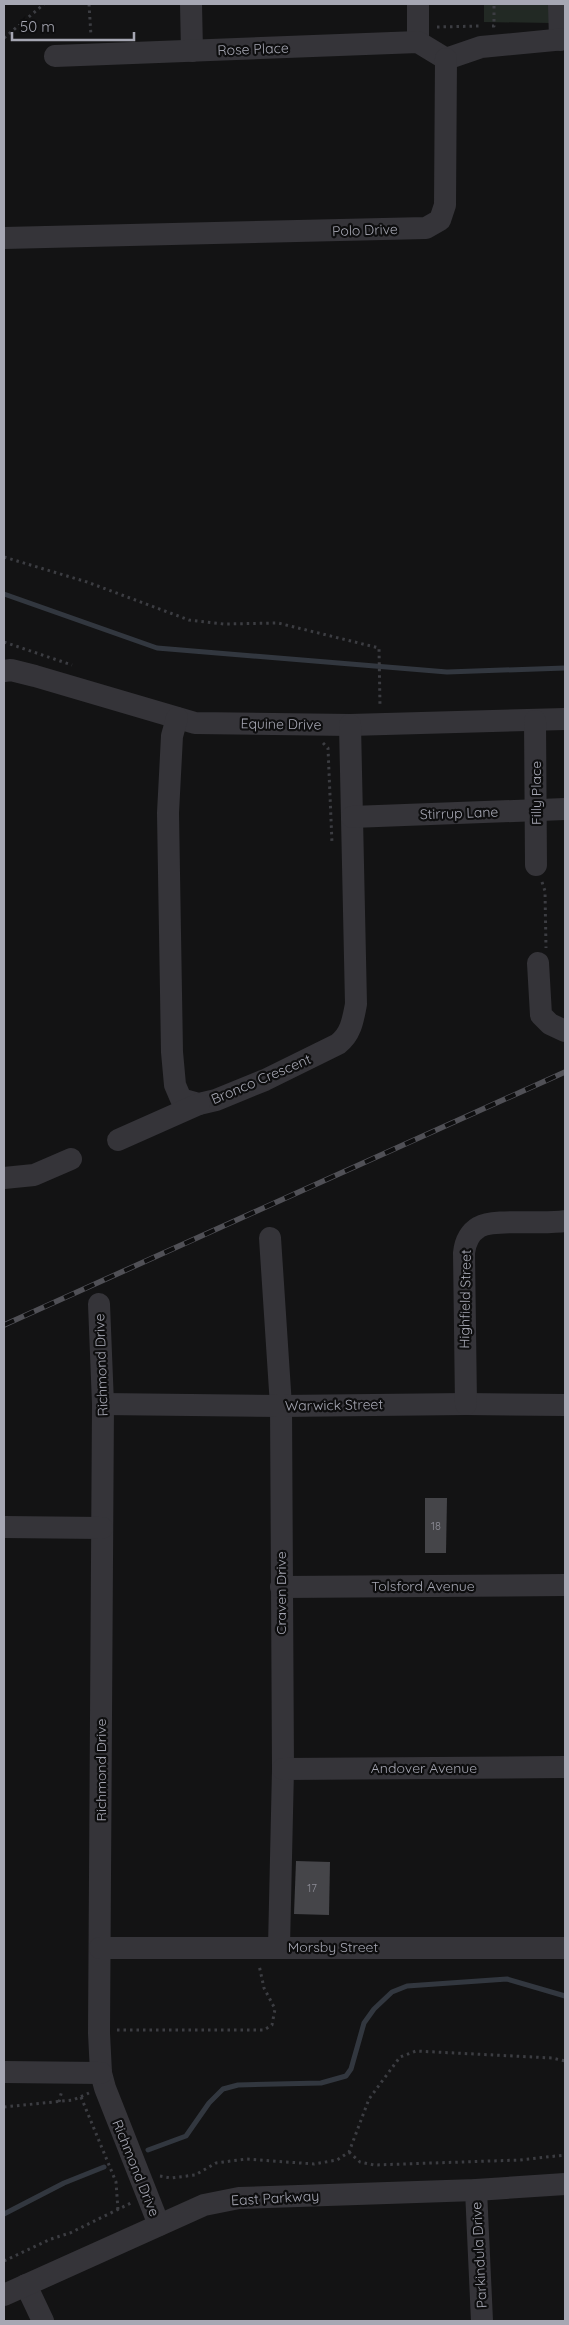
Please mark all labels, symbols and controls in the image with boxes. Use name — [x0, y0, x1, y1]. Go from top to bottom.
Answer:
scale bar — [12, 10, 135, 42]
text: 50 m — [20, 17, 55, 36]
street label: Rose Place — [217, 39, 289, 59]
street label: Polo Drive — [332, 220, 398, 240]
street label: Equine Drive — [240, 714, 322, 734]
street label: Filly Place — [527, 761, 545, 825]
street label: Stirrup Lane — [419, 803, 499, 823]
street label: Bronco Crescent — [208, 1050, 314, 1108]
street label: Highfield Street — [455, 1249, 475, 1349]
street label: Richmond Drive — [90, 1313, 112, 1417]
street label: Warwick Street — [285, 1395, 384, 1415]
house number: 18 — [431, 1519, 441, 1533]
street label: Craven Drive — [272, 1551, 290, 1635]
street label: Tolsford Avenue — [371, 1577, 475, 1595]
street label: Richmond Drive — [92, 1718, 110, 1821]
street label: Andover Avenue — [371, 1759, 477, 1777]
house number: 17 — [307, 1881, 317, 1895]
street label: Morsby Street — [288, 1938, 379, 1956]
street label: Richmond Drive — [108, 2117, 164, 2219]
street label: East Parkway — [230, 2187, 320, 2209]
street label: Parkindula Drive — [467, 2201, 491, 2309]

